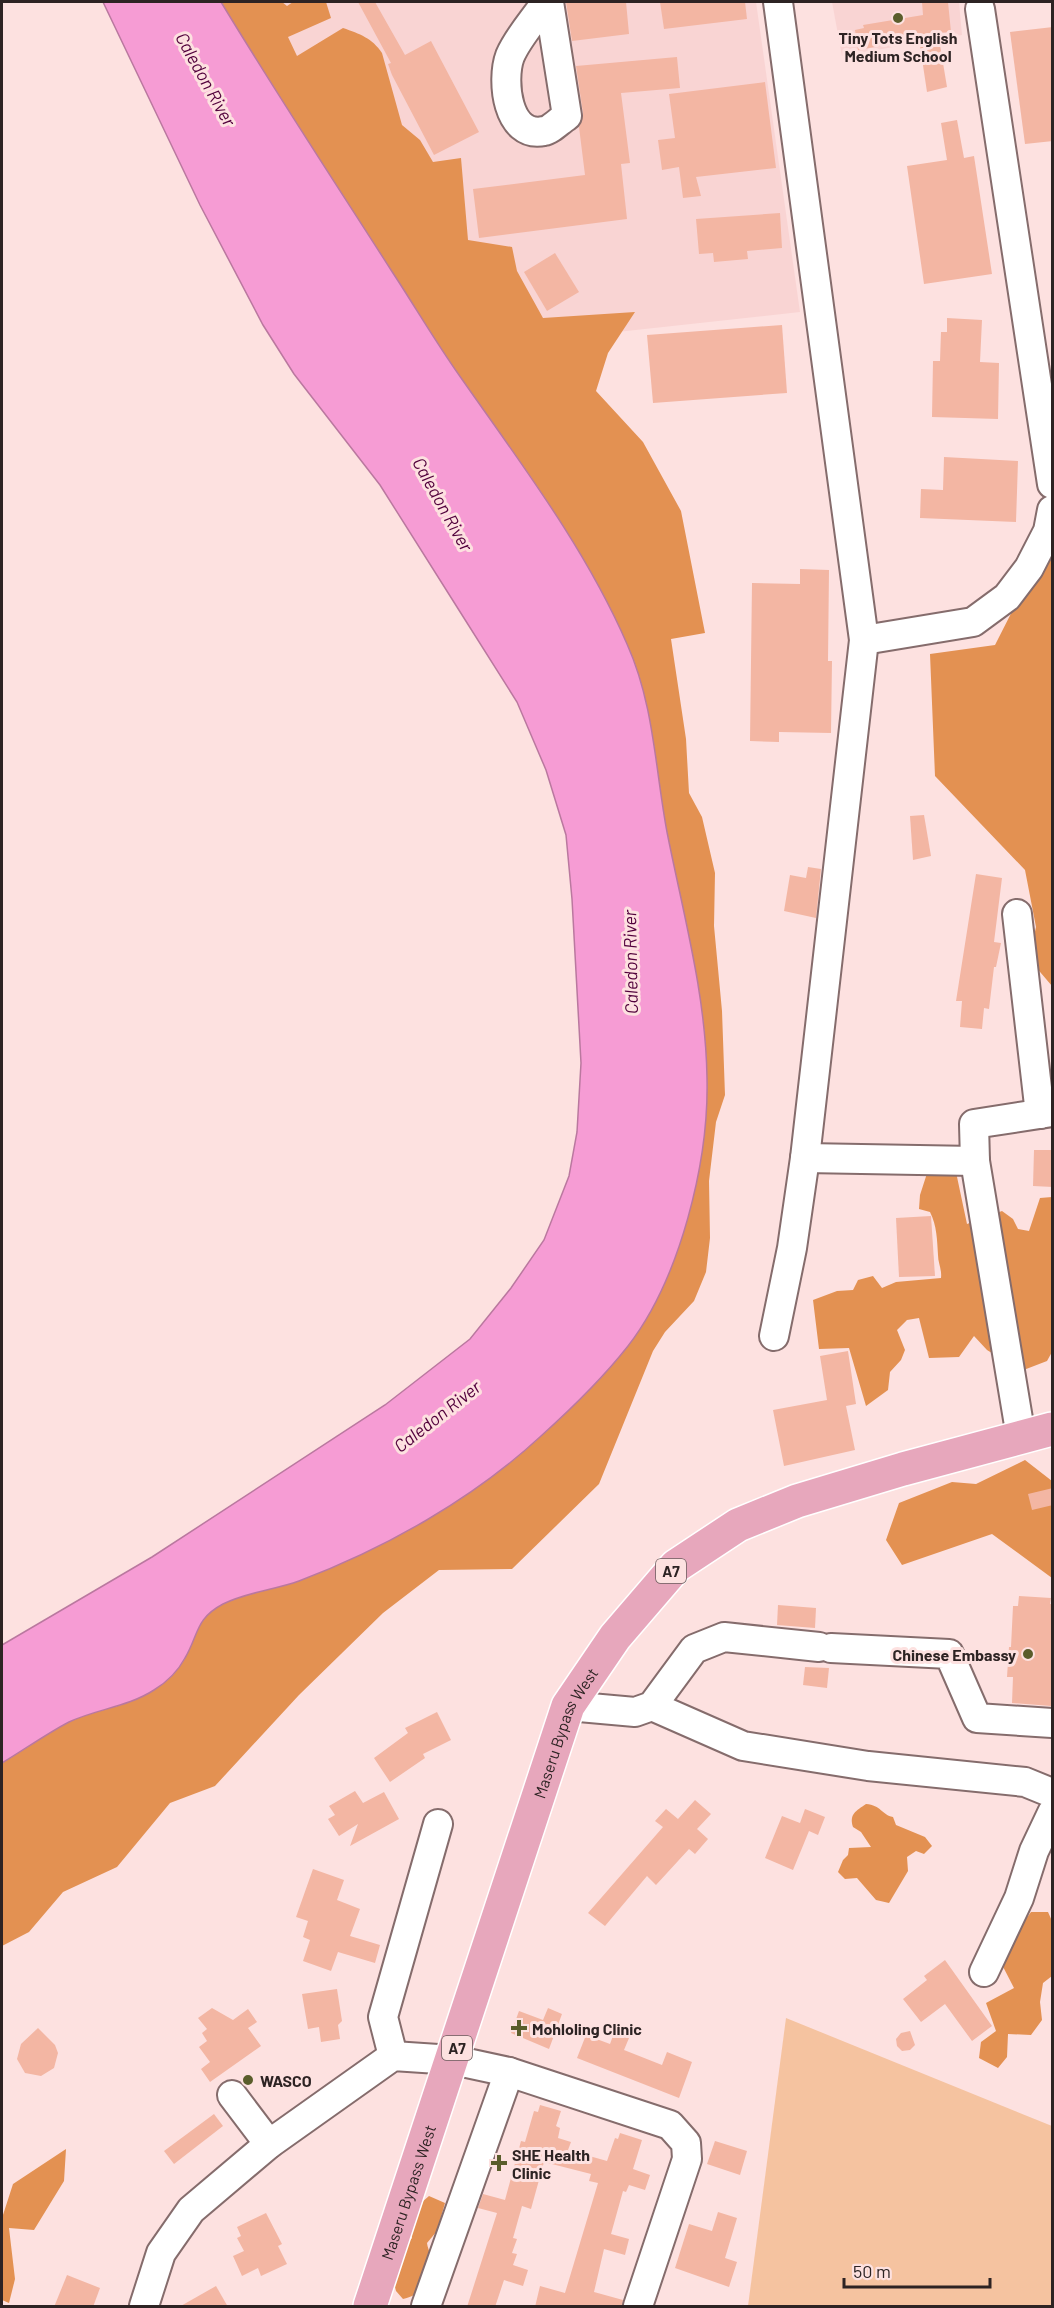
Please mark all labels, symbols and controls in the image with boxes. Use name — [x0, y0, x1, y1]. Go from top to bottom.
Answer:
marker: Tiny Tots English Medium School — [891, 11, 905, 25]
water label: Caledon River — [171, 28, 241, 130]
place label: Tiny Tots English Medium School — [839, 28, 957, 65]
water label: Caledon River — [408, 453, 478, 555]
water label: Caledon River — [618, 909, 642, 1014]
water label: Caledon River — [389, 1375, 485, 1457]
road number: A7 — [656, 1559, 686, 1583]
place label: Chinese Embassy — [893, 1645, 1016, 1664]
marker: Chinese Embassy — [1021, 1647, 1035, 1661]
street label: Maseru Bypass West — [529, 1664, 601, 1801]
marker: Mohloling Clinic — [510, 2019, 528, 2037]
place label: Mohloling Clinic — [532, 2019, 642, 2038]
road number: A7 — [442, 2036, 472, 2060]
place label: WASCO — [260, 2071, 312, 2090]
marker: WASCO — [241, 2073, 255, 2087]
street label: Maseru Bypass West — [376, 2122, 439, 2262]
place label: SHE Health Clinic — [512, 2145, 590, 2182]
marker: SHE Health Clinic — [490, 2154, 508, 2172]
scale bar — [844, 2251, 990, 2289]
text: 50 m — [853, 2260, 891, 2282]

